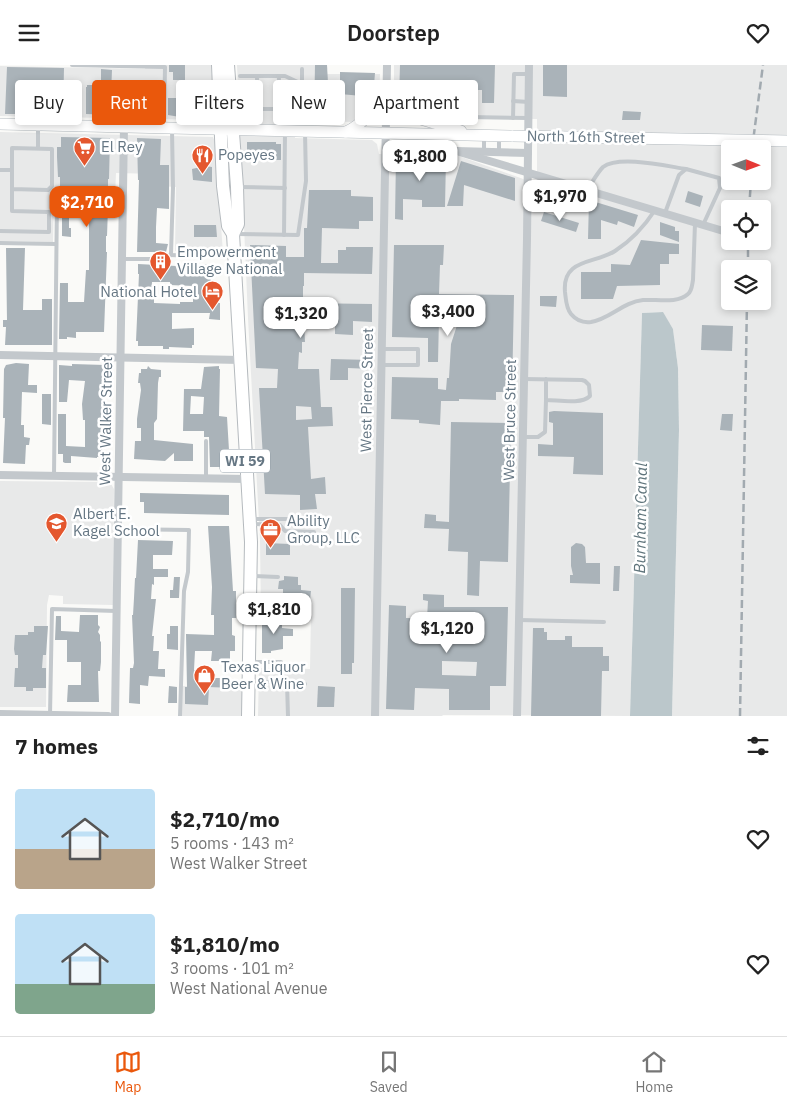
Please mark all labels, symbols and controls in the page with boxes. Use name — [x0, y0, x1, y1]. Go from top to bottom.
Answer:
text: Doorstep — [347, 18, 440, 47]
icon: menu — [15, 19, 43, 47]
icon: heart — [744, 19, 772, 47]
chip: Buy — [15, 80, 82, 125]
chip: Rent — [92, 80, 166, 125]
chip: Filters — [176, 80, 263, 125]
chip: New — [273, 80, 345, 125]
chip: Apartment — [355, 80, 478, 125]
street label: North 16th Street — [527, 126, 645, 147]
supermarket icon: El Rey — [73, 135, 97, 166]
place label: El Rey — [101, 137, 143, 156]
pin: $1,800 — [379, 139, 461, 182]
north arrow — [721, 140, 771, 190]
map controls — [721, 140, 771, 310]
restaurant icon: Popeyes — [190, 143, 214, 174]
place label: Popeyes — [218, 145, 275, 164]
text: $1,800 — [394, 146, 446, 166]
pin: $1,970 — [519, 179, 601, 222]
pin: $2,710 — [46, 185, 128, 228]
text: $1,970 — [534, 186, 586, 206]
text: $2,710 — [61, 192, 113, 212]
button: locate — [721, 200, 771, 250]
place label: Empowerment Village National — [177, 242, 282, 278]
building icon: Empowerment Village National — [149, 249, 173, 280]
button: layers — [721, 260, 771, 310]
hotel icon: National Hotel — [201, 280, 225, 311]
place label: National Hotel — [100, 282, 197, 301]
pin: $3,400 — [407, 295, 489, 337]
pin: $1,320 — [260, 297, 342, 339]
text: $3,400 — [422, 301, 474, 321]
text: $1,320 — [275, 303, 327, 323]
street label: West Pierce Street — [356, 328, 377, 452]
street label: West Walker Street — [95, 356, 116, 486]
street label: West Bruce Street — [499, 359, 520, 481]
road number: WI 59 — [220, 449, 270, 473]
water label: Burnham Canal — [629, 462, 651, 574]
place label: Albert E. Kagel School — [73, 504, 160, 540]
school or university icon: Albert E. Kagel School — [45, 511, 69, 542]
place label: Ability Group, LLC — [287, 511, 360, 547]
office icon: Ability Group, LLC — [259, 518, 283, 549]
pin: $1,810 — [233, 593, 315, 635]
text: $1,810 — [248, 599, 300, 619]
pin: $1,120 — [406, 611, 488, 654]
text: $1,120 — [421, 618, 473, 638]
place label: Texas Liquor Beer & Wine — [221, 657, 306, 693]
shop icon: Texas Liquor Beer & Wine — [193, 664, 217, 695]
text: 7 homes — [15, 732, 98, 760]
icon: filters — [744, 732, 772, 760]
text: $2,710/mo — [170, 805, 280, 833]
icon: home — [55, 809, 115, 869]
icon: heart — [744, 825, 772, 853]
text: 5 rooms · 143 m² — [170, 833, 294, 853]
text: West Walker Street — [170, 853, 307, 873]
text: $1,810/mo — [170, 930, 280, 958]
icon: home — [55, 934, 115, 994]
icon: heart — [744, 950, 772, 978]
text: 3 rooms · 101 m² — [170, 958, 294, 978]
text: West National Avenue — [170, 978, 328, 998]
tab: Map — [114, 1048, 142, 1096]
tab: Saved — [370, 1048, 408, 1096]
tab: Home — [635, 1048, 673, 1096]

